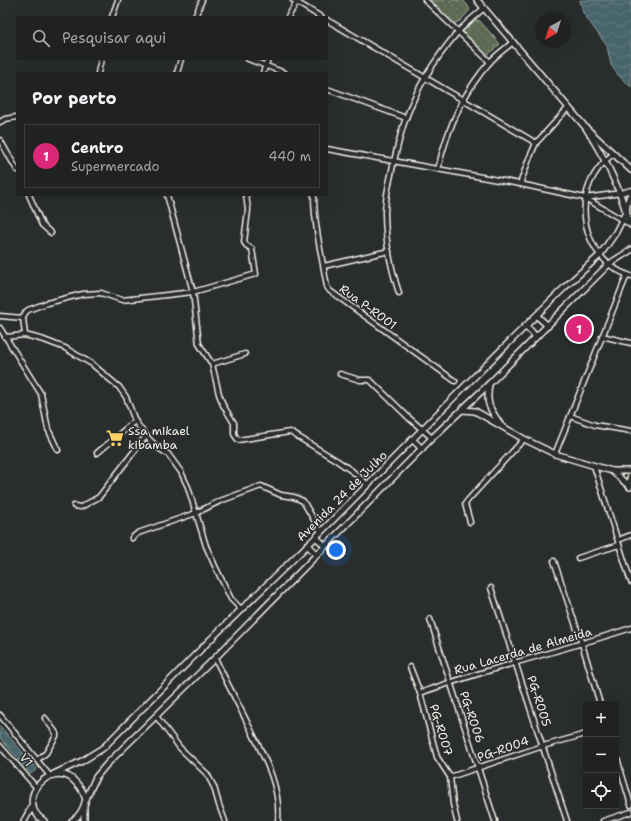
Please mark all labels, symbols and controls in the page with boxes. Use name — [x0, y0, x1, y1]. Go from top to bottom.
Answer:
north arrow — [535, 12, 571, 48]
search box — [16, 16, 328, 60]
icon: search — [30, 27, 52, 49]
text: Pesquisar aqui — [62, 28, 166, 48]
text: Por perto — [32, 87, 117, 109]
text: Centro — [71, 138, 123, 158]
text: 1 — [43, 148, 49, 165]
text: 440 m — [269, 148, 311, 165]
text: Supermercado — [71, 158, 159, 175]
street label: Rua P-R001 — [336, 281, 400, 333]
pin: 1 — [566, 314, 592, 344]
place label: Ssa mikael kibamba — [128, 423, 190, 453]
supermarket icon: Ssa mikael kibamba — [105, 428, 125, 448]
street label: Avenida 24 de Julho — [293, 447, 391, 545]
your location — [326, 540, 346, 560]
street label: Rua Lacerda de Almeida — [452, 623, 594, 678]
street label: PG-R005 — [523, 674, 555, 728]
street label: PG-R006 — [456, 689, 488, 745]
map controls — [583, 701, 619, 809]
button: + — [583, 701, 619, 737]
street label: PG-R007 — [426, 702, 456, 758]
street label: PG-R004 — [475, 733, 531, 765]
button: − — [583, 737, 619, 773]
street label: V1 — [16, 750, 36, 770]
button: locate — [583, 773, 619, 809]

